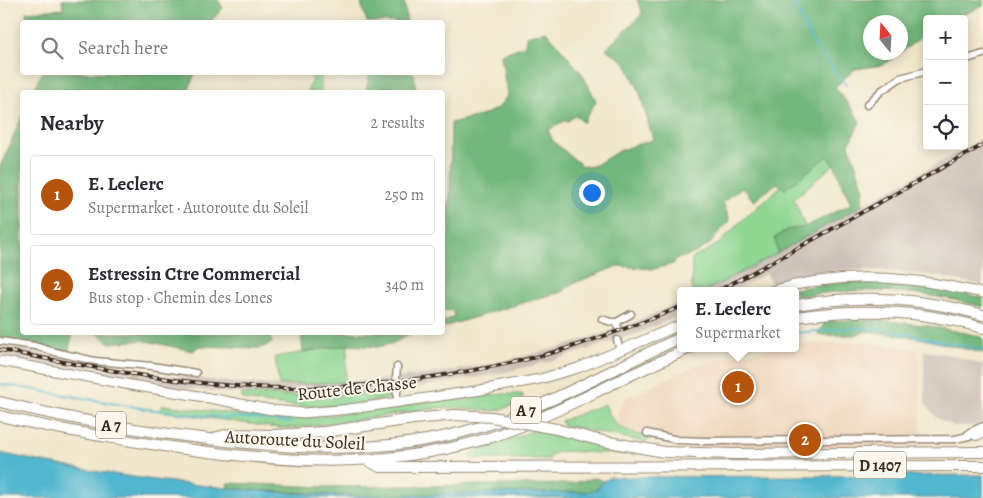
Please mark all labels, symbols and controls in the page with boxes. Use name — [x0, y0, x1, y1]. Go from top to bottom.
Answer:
north arrow — [863, 15, 908, 60]
map controls — [923, 15, 968, 150]
button: + — [923, 15, 968, 60]
search box — [20, 20, 445, 75]
icon: search — [38, 34, 66, 62]
text: Search here — [78, 35, 168, 61]
button: − — [923, 60, 968, 105]
button: locate — [923, 105, 968, 150]
text: Nearby — [40, 109, 103, 137]
text: 2 results — [370, 112, 425, 134]
text: E. Leclerc — [88, 171, 164, 197]
your location — [579, 180, 605, 206]
text: 1 — [54, 184, 60, 206]
text: 250 m — [385, 184, 424, 206]
text: Supermarket · Autoroute du Soleil — [88, 197, 309, 219]
text: Estressin Ctre Commercial — [88, 261, 300, 287]
text: 2 — [53, 274, 61, 296]
text: 340 m — [385, 274, 424, 296]
text: Bus stop · Chemin des Lones — [88, 287, 273, 309]
popup — [677, 287, 799, 352]
text: E. Leclerc — [695, 296, 771, 322]
text: Supermarket — [695, 322, 781, 344]
pin: 1 — [722, 368, 754, 406]
street label: Route de Chasse — [296, 370, 418, 406]
road number: A 7 — [511, 396, 541, 424]
road number: A 7 — [96, 412, 126, 438]
pin: 2 — [789, 421, 821, 459]
street label: Autoroute du Soleil — [223, 424, 367, 456]
road number: D 1407 — [854, 452, 906, 478]

